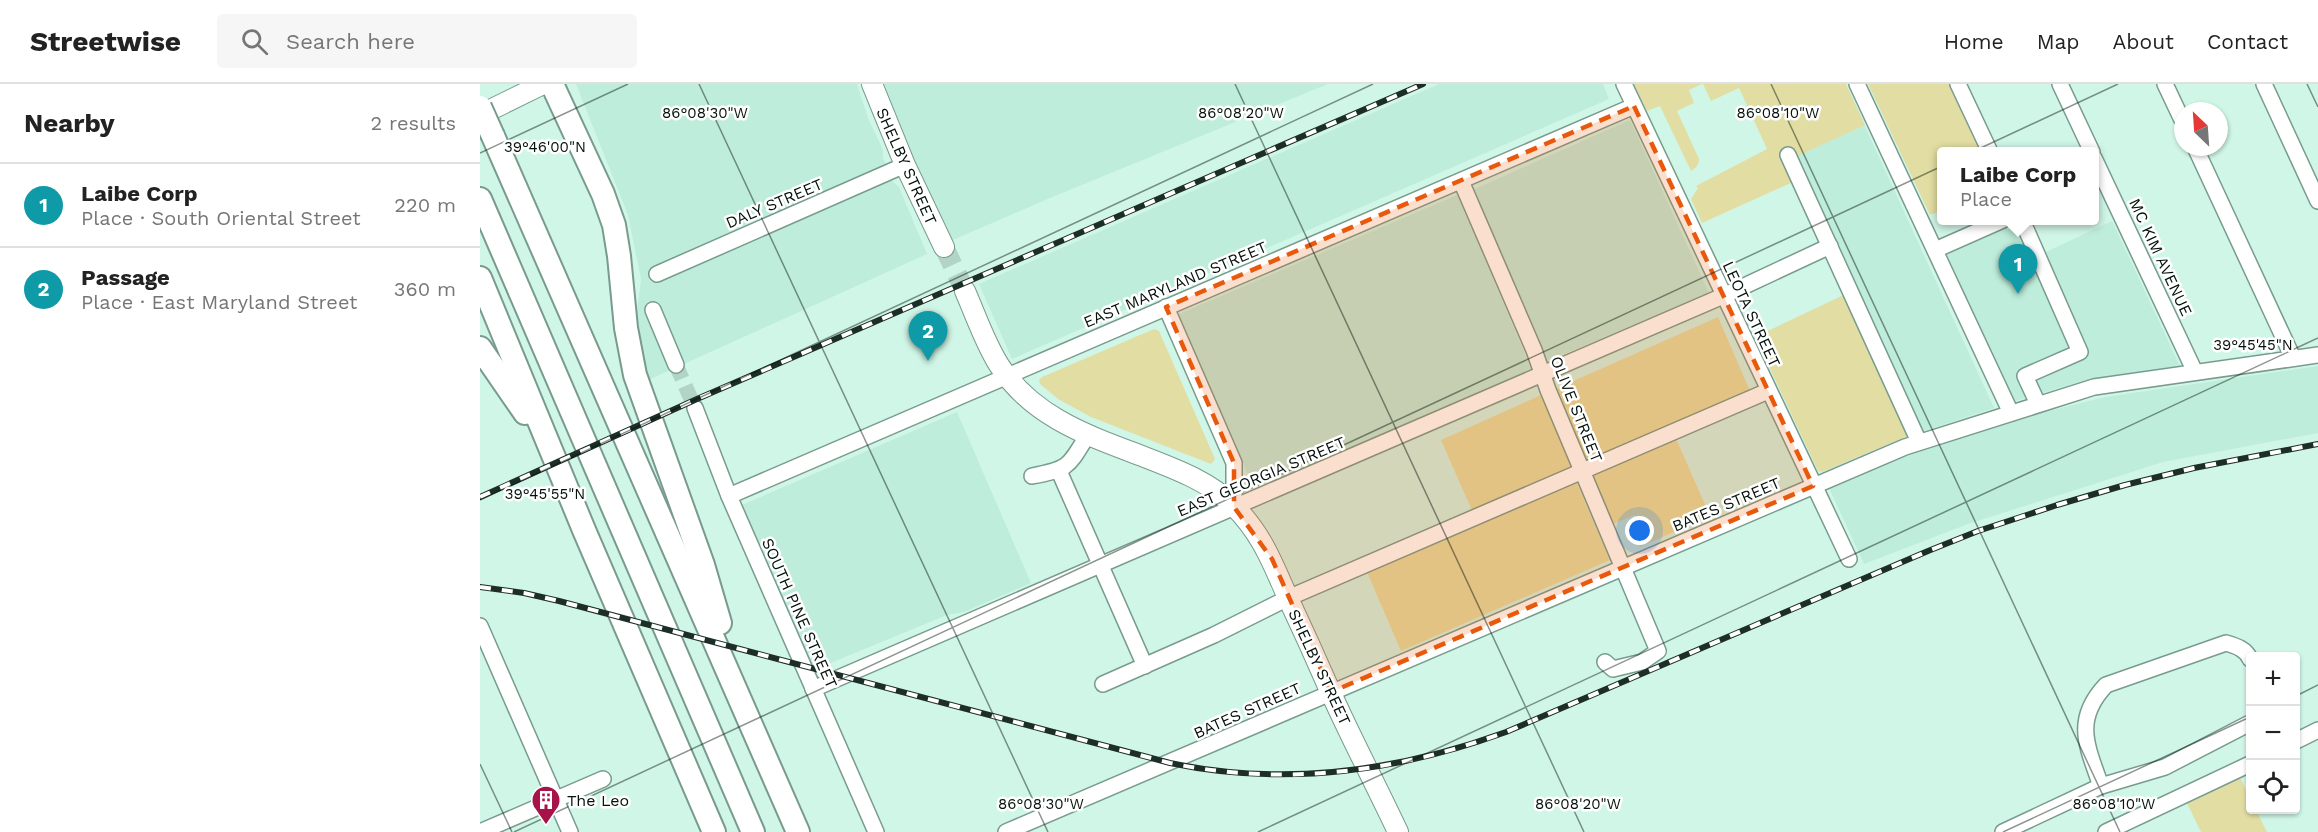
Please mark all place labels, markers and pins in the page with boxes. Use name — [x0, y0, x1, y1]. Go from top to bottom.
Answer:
pin: 1 — [1998, 244, 2038, 294]
pin: 2 — [908, 312, 948, 361]
building icon: The Leo — [530, 784, 562, 826]
place label: The Leo — [567, 791, 629, 810]

